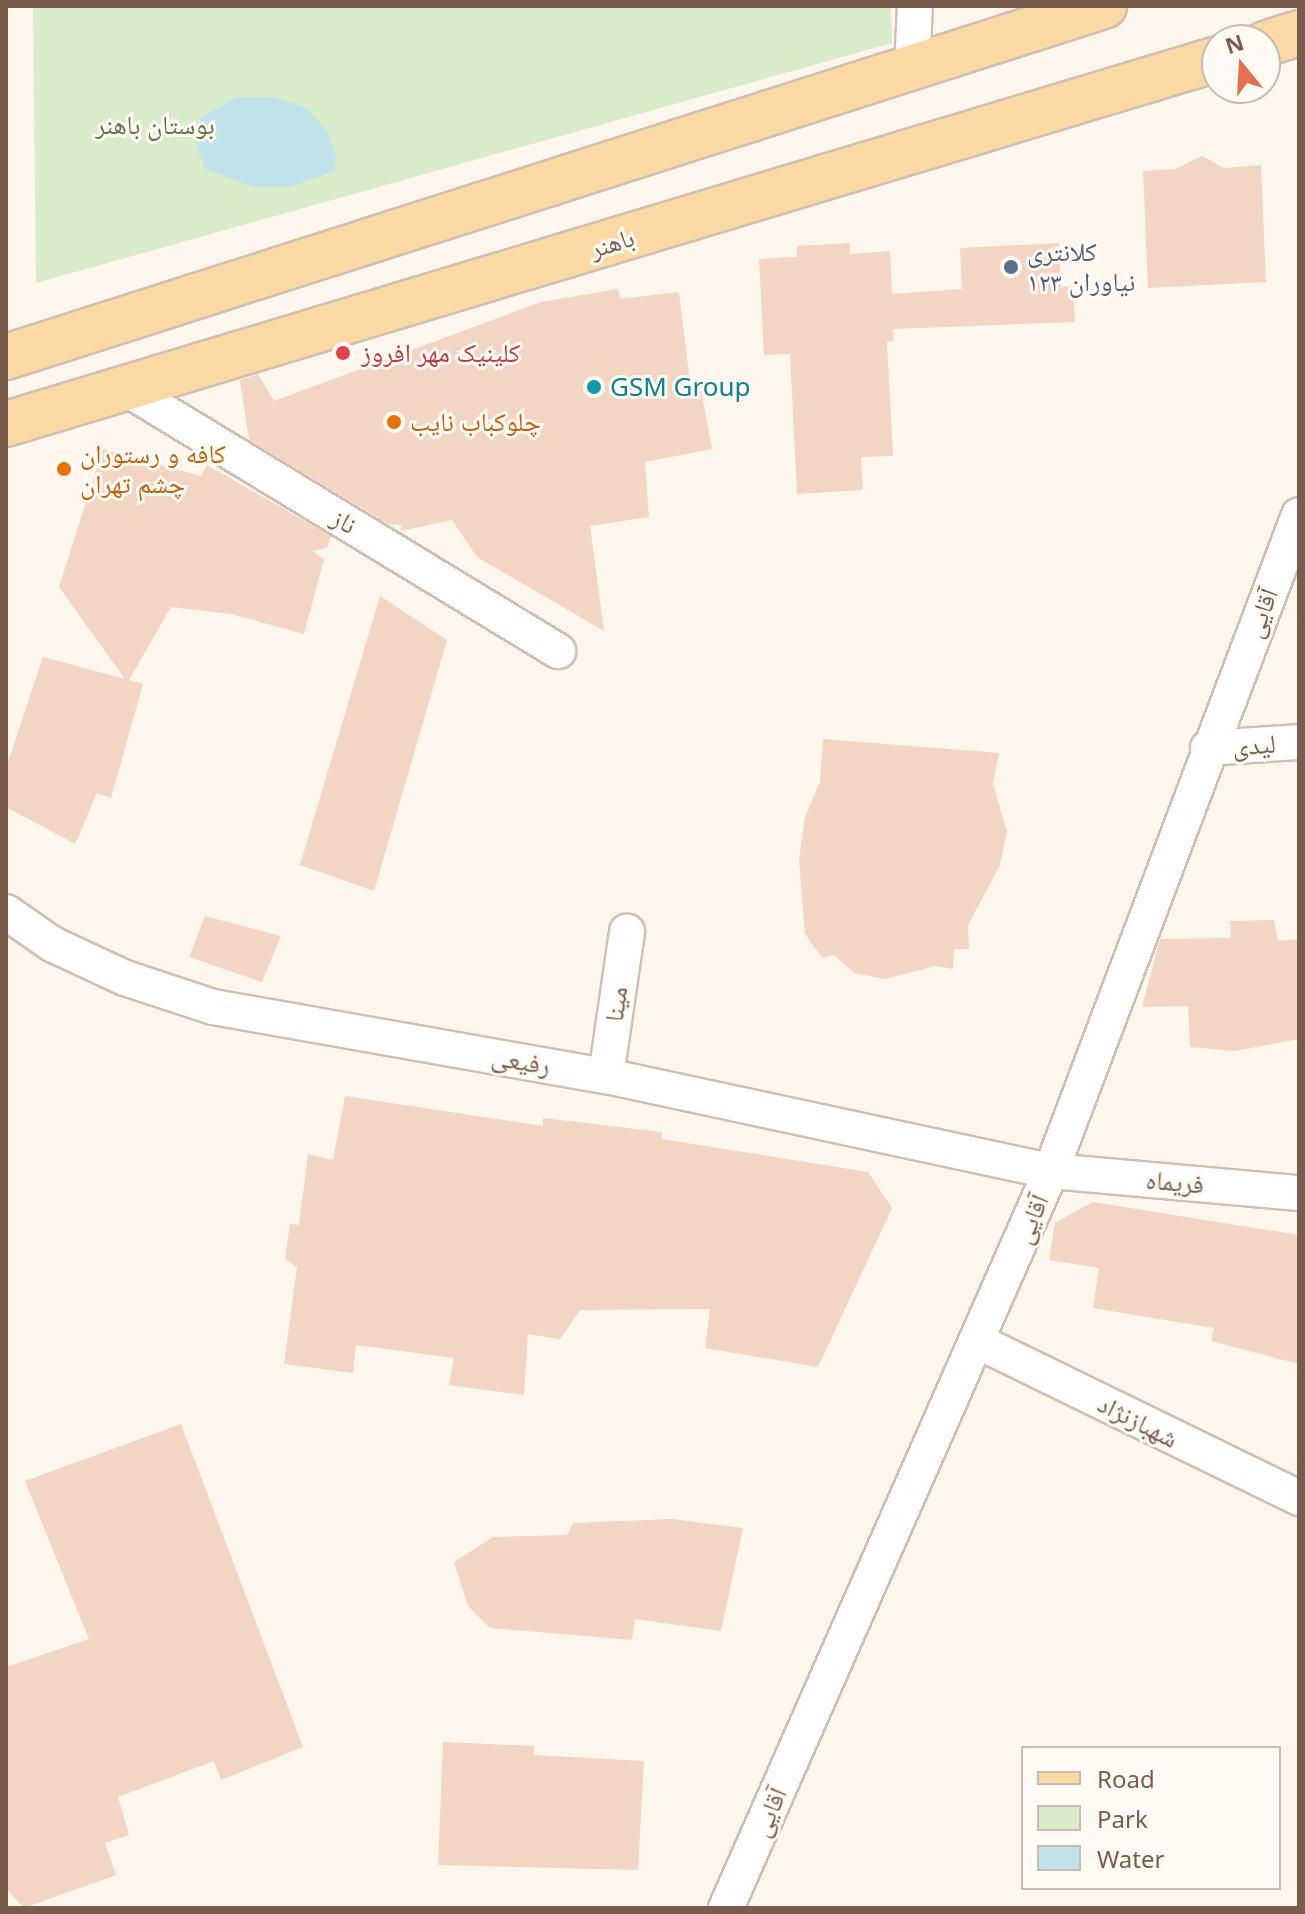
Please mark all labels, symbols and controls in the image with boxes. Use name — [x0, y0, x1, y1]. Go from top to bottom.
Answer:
north arrow — [1201, 24, 1281, 104]
text: N — [1221, 26, 1247, 60]
park label: بوستان باهنر — [95, 109, 215, 141]
street label: باهنر — [586, 221, 638, 265]
place label: کلانتری ۱۲۳ نیاوران — [1027, 236, 1135, 298]
marker: کلانتری ۱۲۳ نیاوران — [1002, 258, 1020, 276]
place label: کلینیک مهر افروز — [361, 337, 520, 369]
marker: کلینیک مهر افروز — [332, 342, 354, 364]
place label: GSM Group — [610, 371, 750, 403]
marker: GSM Group — [585, 378, 603, 396]
place label: چلوکباب نایب — [410, 406, 541, 438]
marker: چلوکباب نایب — [385, 413, 403, 431]
place label: کافه و رستوران چشم تهران — [80, 438, 226, 500]
marker: کافه و رستوران چشم تهران — [55, 460, 73, 478]
street label: ناز — [326, 502, 362, 540]
street label: آقایی — [1237, 584, 1285, 642]
street label: لیدی — [1231, 728, 1277, 762]
street label: مینا — [598, 984, 634, 1024]
street label: رفیعی — [489, 1041, 553, 1081]
street label: فریماه — [1145, 1164, 1205, 1200]
street label: آقایی — [1007, 1190, 1055, 1248]
street label: شهبازنژاد — [1093, 1388, 1183, 1454]
legend — [1021, 1746, 1281, 1890]
text: Road — [1097, 1762, 1155, 1795]
street label: آقایی — [744, 1783, 794, 1841]
text: Park — [1097, 1802, 1148, 1835]
text: Water — [1097, 1842, 1164, 1875]

